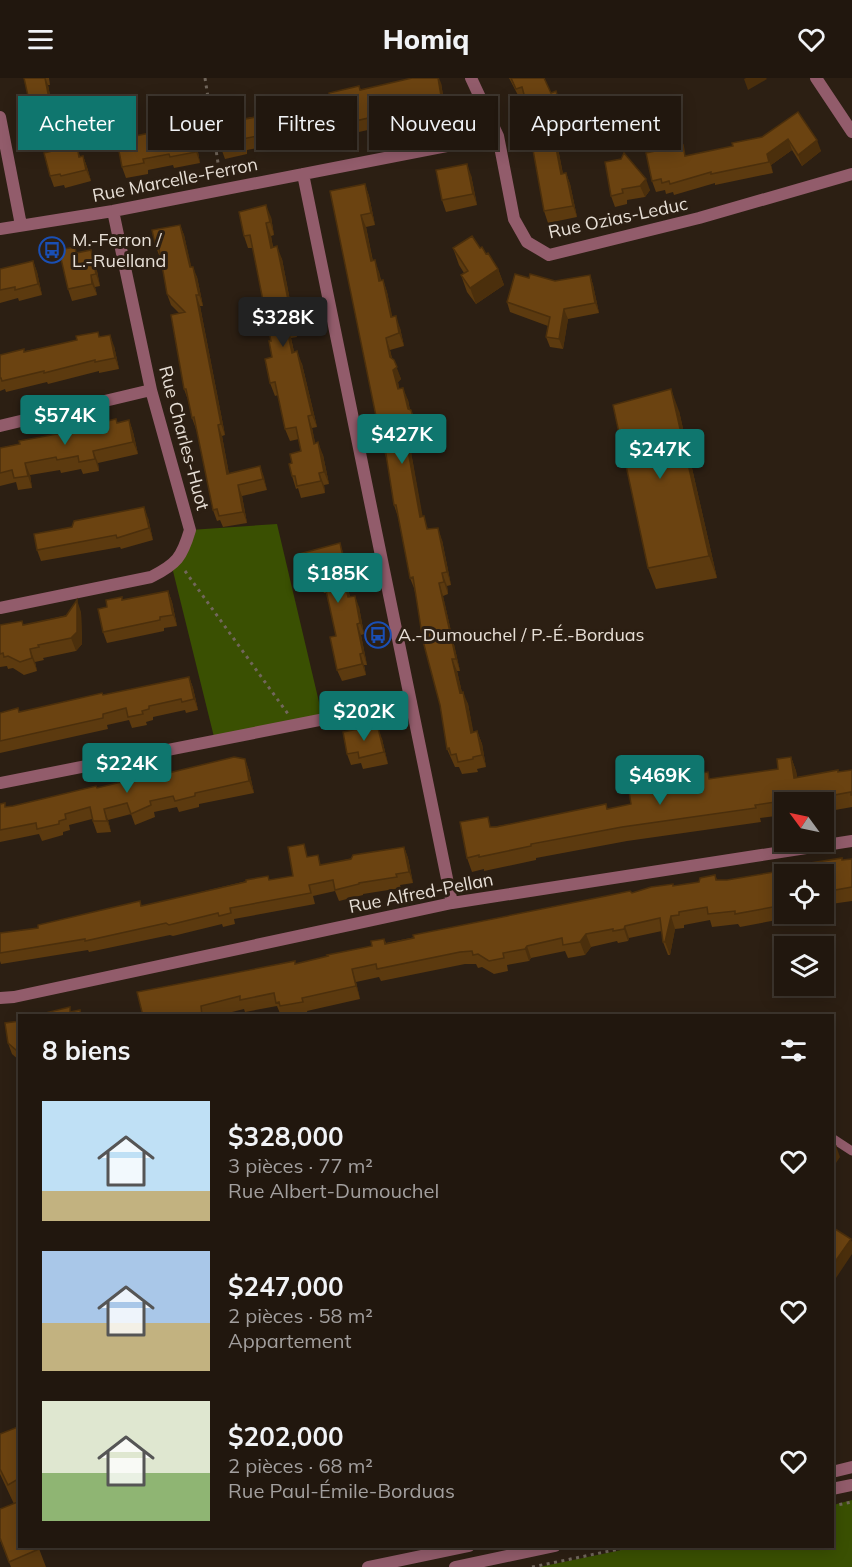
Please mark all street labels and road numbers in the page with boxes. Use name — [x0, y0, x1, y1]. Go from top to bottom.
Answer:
street label: Rue Marcelle-Ferron — [90, 152, 260, 207]
street label: Rue Ozias-Leduc — [546, 191, 690, 244]
street label: Rue Charles-Huot — [154, 363, 215, 513]
street label: Rue Alfred-Pellan — [347, 867, 495, 918]

